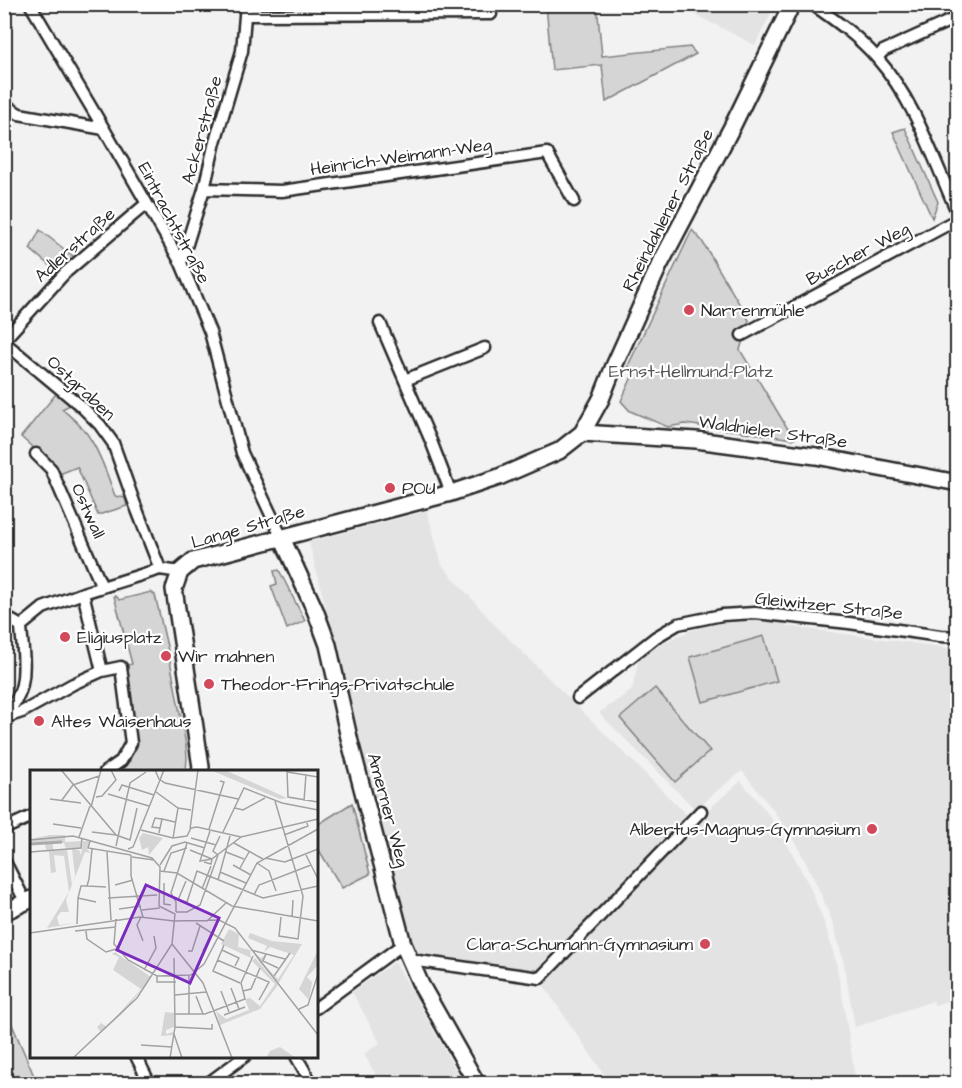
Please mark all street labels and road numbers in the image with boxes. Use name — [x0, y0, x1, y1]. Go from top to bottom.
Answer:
street label: Ackerstraße — [175, 73, 229, 187]
street label: Rheindahlener Straße — [616, 124, 720, 296]
street label: Heinrich-Weimann-Weg — [309, 132, 493, 183]
street label: Eintrachtstraße — [131, 158, 217, 288]
street label: Adlerstraße — [29, 202, 121, 288]
street label: Buscher Weg — [802, 216, 915, 293]
street label: Ostgraben — [40, 350, 121, 427]
street label: Waldnieler Straße — [697, 409, 849, 455]
street label: Ostwall — [65, 480, 111, 543]
street label: Lange Straße — [188, 499, 308, 556]
street label: Gleiwitzer Straße — [754, 586, 904, 626]
street label: Amerner Weg — [360, 750, 415, 870]

